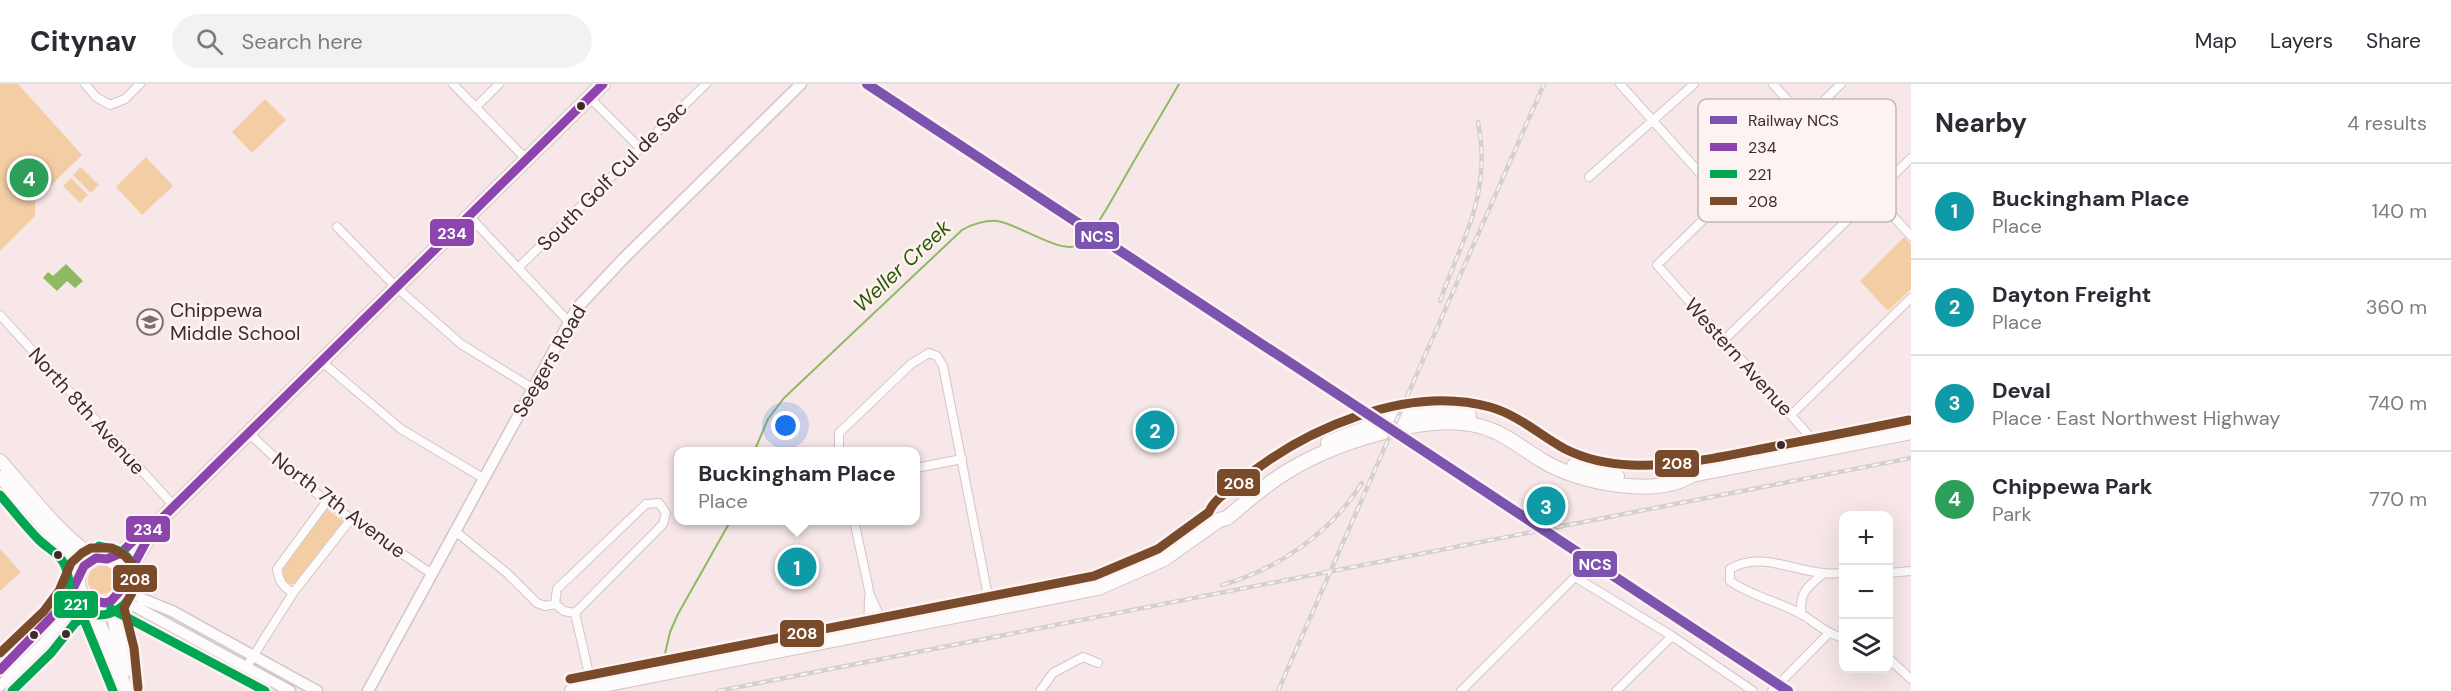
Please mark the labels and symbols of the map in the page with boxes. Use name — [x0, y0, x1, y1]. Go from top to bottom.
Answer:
street label: South Golf Cul de Sac — [531, 95, 693, 257]
legend — [1698, 99, 1896, 222]
unlabelled marker — [575, 100, 587, 112]
text: Railway NCS — [1748, 110, 1839, 131]
text: 234 — [1748, 137, 1777, 158]
pin: 4 — [9, 156, 48, 200]
text: 221 — [1748, 164, 1771, 185]
text: 208 — [1748, 191, 1778, 212]
water label: Weller Creek — [847, 213, 957, 318]
line badge: 234 — [429, 218, 475, 247]
line badge: NCS — [1074, 221, 1120, 250]
text: 234 — [437, 223, 467, 244]
text: NCS — [1080, 226, 1114, 247]
street label: Western Avenue — [1679, 292, 1799, 422]
place label: Chippewa Middle School — [170, 297, 301, 346]
street label: Seegers Road — [506, 300, 592, 422]
school or university icon: Chippewa Middle School — [135, 307, 165, 337]
street label: North 8th Avenue — [23, 342, 151, 480]
pin: 2 — [1136, 408, 1174, 452]
your location — [771, 411, 800, 440]
unlabelled marker — [1775, 439, 1787, 451]
street label: North 7th Avenue — [267, 446, 411, 564]
line badge: 208 — [1654, 449, 1700, 478]
text: 208 — [1662, 453, 1692, 474]
line badge: 208 — [1216, 468, 1261, 497]
text: 208 — [1224, 473, 1254, 494]
pin: 3 — [1526, 484, 1566, 528]
line badge: 234 — [125, 515, 171, 543]
text: 234 — [133, 519, 163, 540]
pin: 1 — [778, 544, 816, 590]
unlabelled marker — [52, 549, 64, 561]
line badge: NCS — [1572, 550, 1618, 578]
text: NCS — [1578, 554, 1612, 575]
line badge: 208 — [112, 564, 158, 593]
text: 208 — [120, 569, 150, 590]
line badge: 221 — [53, 590, 99, 619]
text: 221 — [64, 594, 88, 615]
line badge: 208 — [779, 619, 825, 648]
text: 208 — [787, 623, 817, 644]
unlabelled marker — [60, 628, 72, 640]
unlabelled marker — [28, 629, 40, 641]

